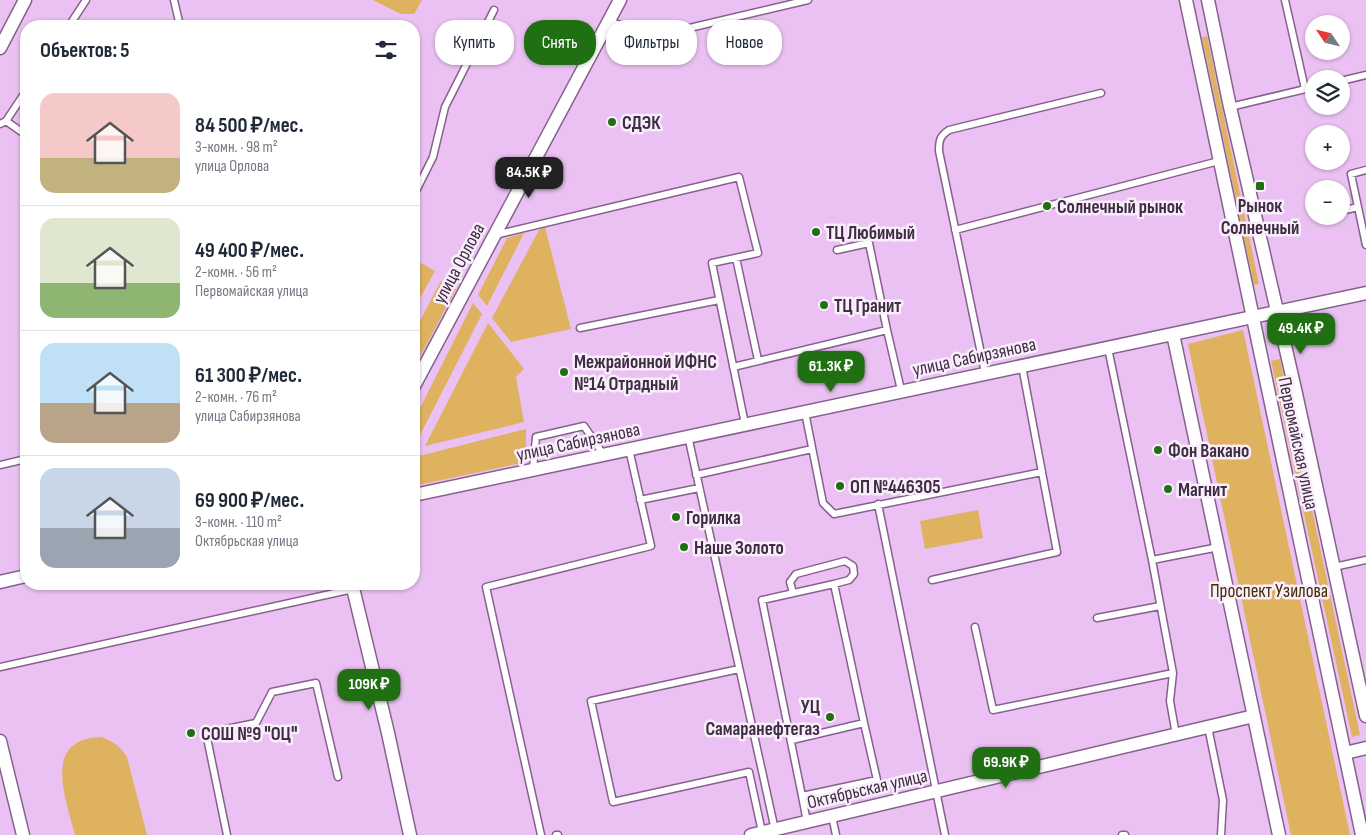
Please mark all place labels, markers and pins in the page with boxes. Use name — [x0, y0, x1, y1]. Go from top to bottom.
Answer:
place label: СДЭК — [622, 112, 661, 135]
marker: СДЭК — [606, 116, 618, 128]
pin: 84.5K ₽ — [483, 156, 575, 199]
marker: Рынок Солнечный — [1254, 180, 1266, 192]
place label: Рынок Солнечный — [1221, 195, 1299, 240]
place label: Солнечный рынок — [1057, 196, 1183, 219]
marker: Солнечный рынок — [1041, 200, 1053, 212]
place label: ТЦ Любимый — [826, 222, 915, 245]
marker: ТЦ Любимый — [810, 226, 822, 238]
place label: ТЦ Гранит — [834, 295, 901, 318]
marker: ТЦ Гранит — [818, 299, 830, 311]
pin: 49.4K ₽ — [1255, 312, 1347, 355]
pin: 61.3K ₽ — [785, 350, 877, 393]
place label: Межрайонной ИФНС №14 Отрадный — [574, 351, 717, 396]
marker: Межрайонной ИФНС №14 Отрадный — [558, 366, 570, 378]
place label: Фон Вакано — [1168, 440, 1249, 463]
marker: Фон Вакано — [1152, 444, 1164, 456]
place label: ОП №446305 — [850, 476, 941, 499]
place label: Магнит — [1178, 479, 1227, 502]
marker: ОП №446305 — [834, 480, 846, 492]
marker: Магнит — [1162, 483, 1174, 495]
place label: Горилка — [686, 507, 741, 530]
marker: Горилка — [670, 511, 682, 523]
place label: Наше Золото — [694, 537, 784, 560]
marker: Наше Золото — [678, 541, 690, 553]
pin: 109K ₽ — [328, 668, 410, 711]
place label: УЦ Самаранефтегаз — [705, 696, 821, 741]
marker: УЦ Самаранефтегаз — [824, 711, 836, 723]
place label: СОШ №9 "ОЦ" — [201, 723, 297, 746]
marker: СОШ №9 "ОЦ" — [185, 727, 197, 739]
pin: 69.9K ₽ — [960, 746, 1052, 789]

